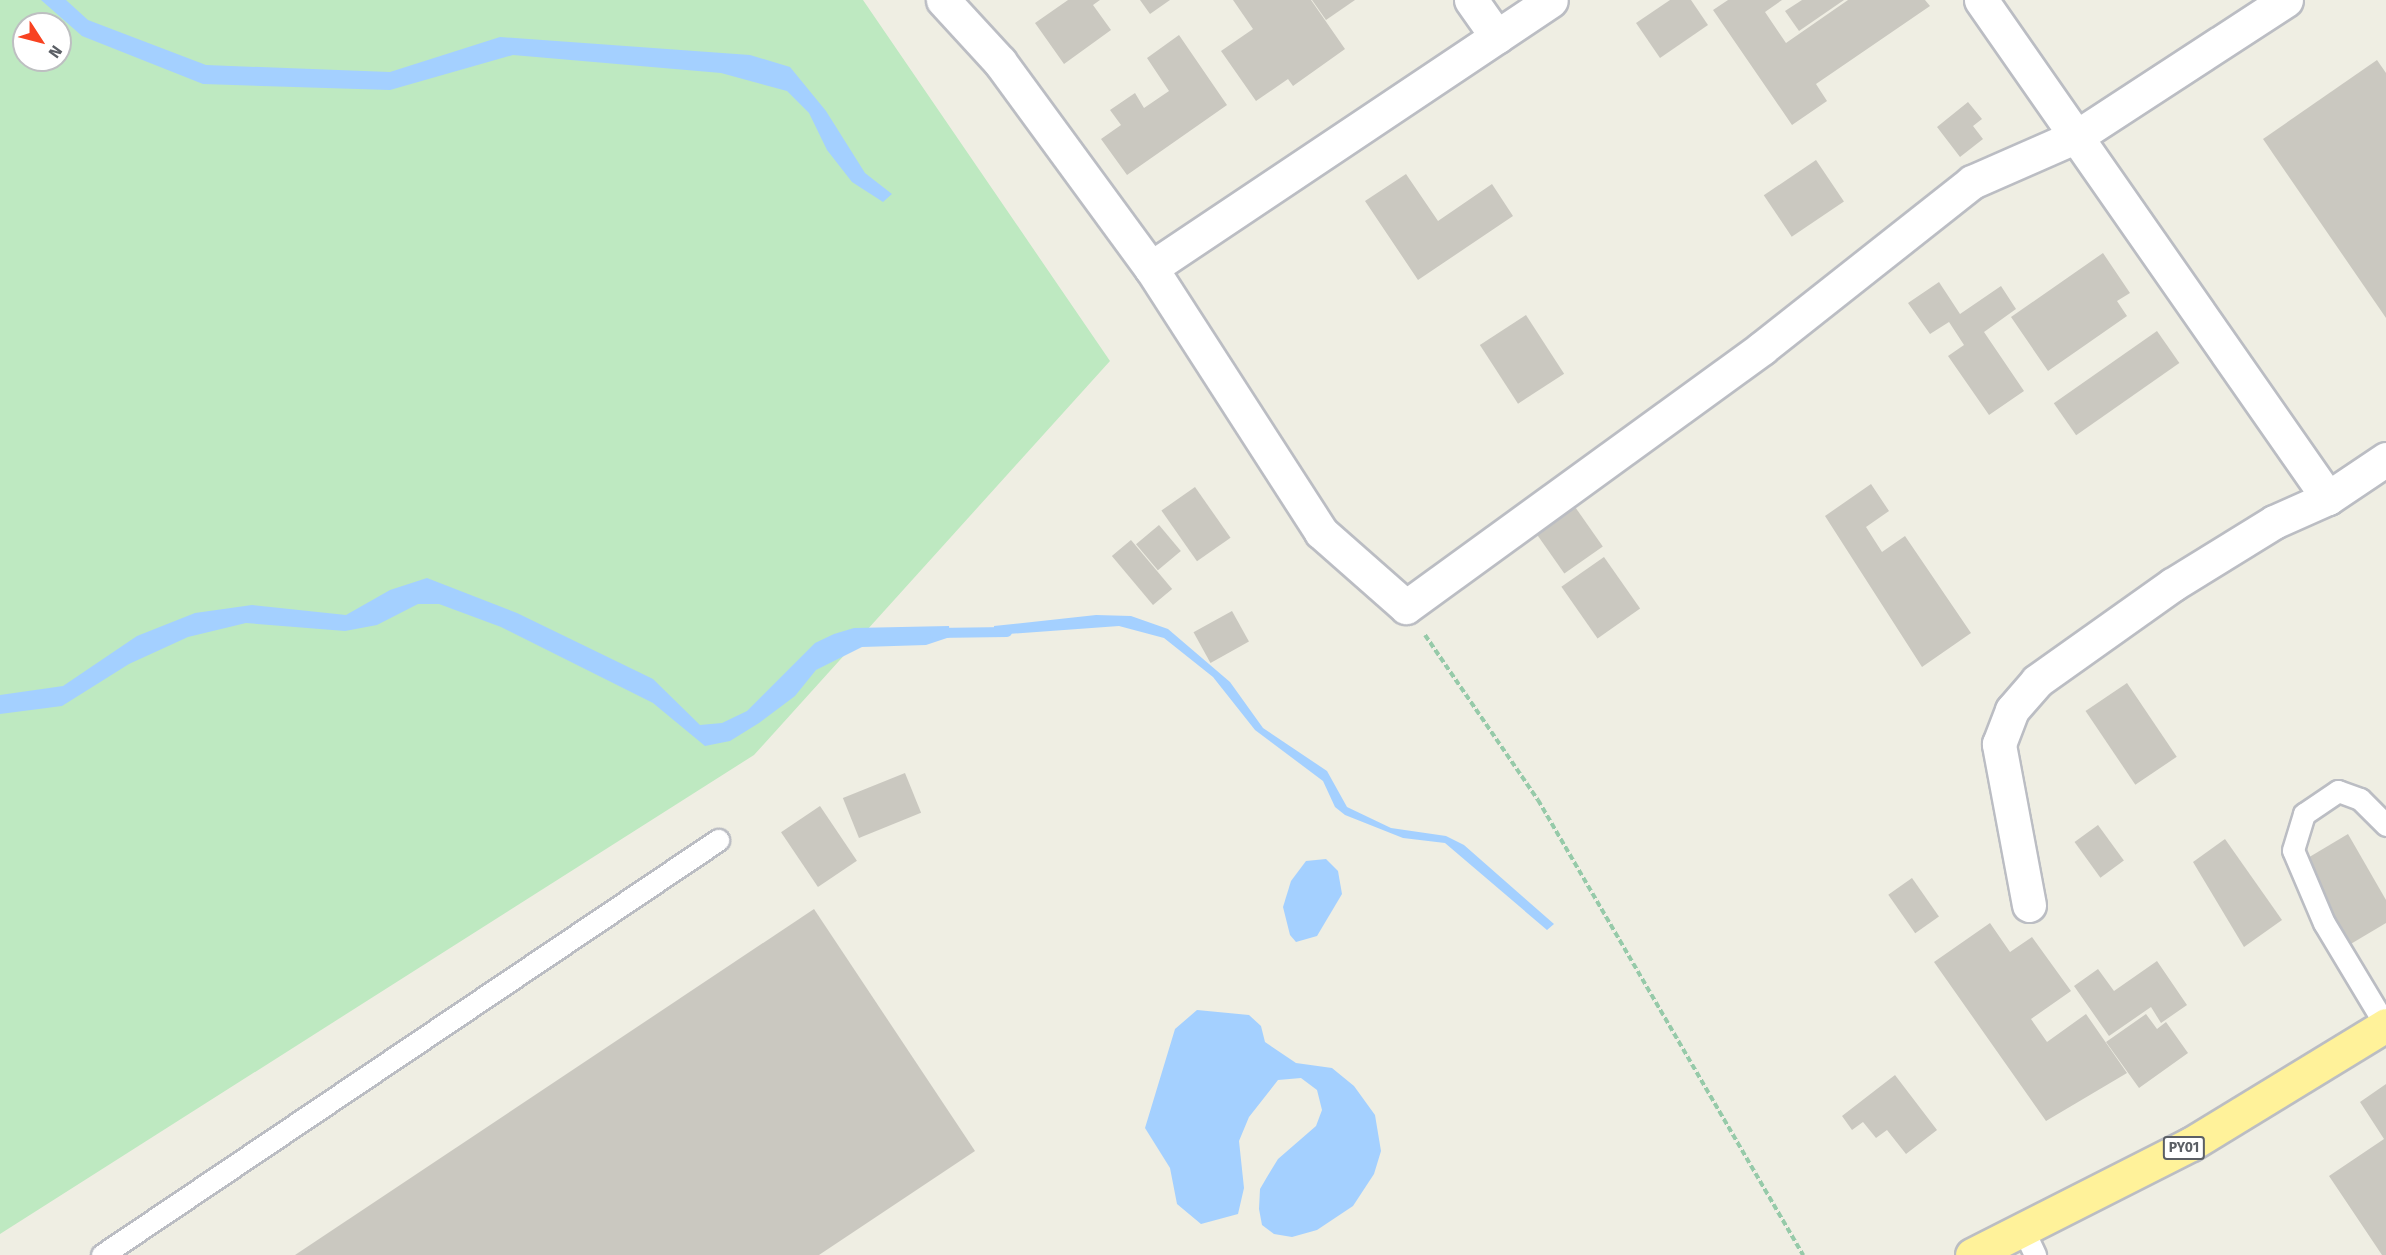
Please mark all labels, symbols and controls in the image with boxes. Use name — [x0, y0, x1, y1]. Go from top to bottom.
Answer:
north arrow — [12, 12, 72, 72]
text: N — [45, 42, 66, 62]
road number: PY01 — [2162, 1137, 2206, 1159]

